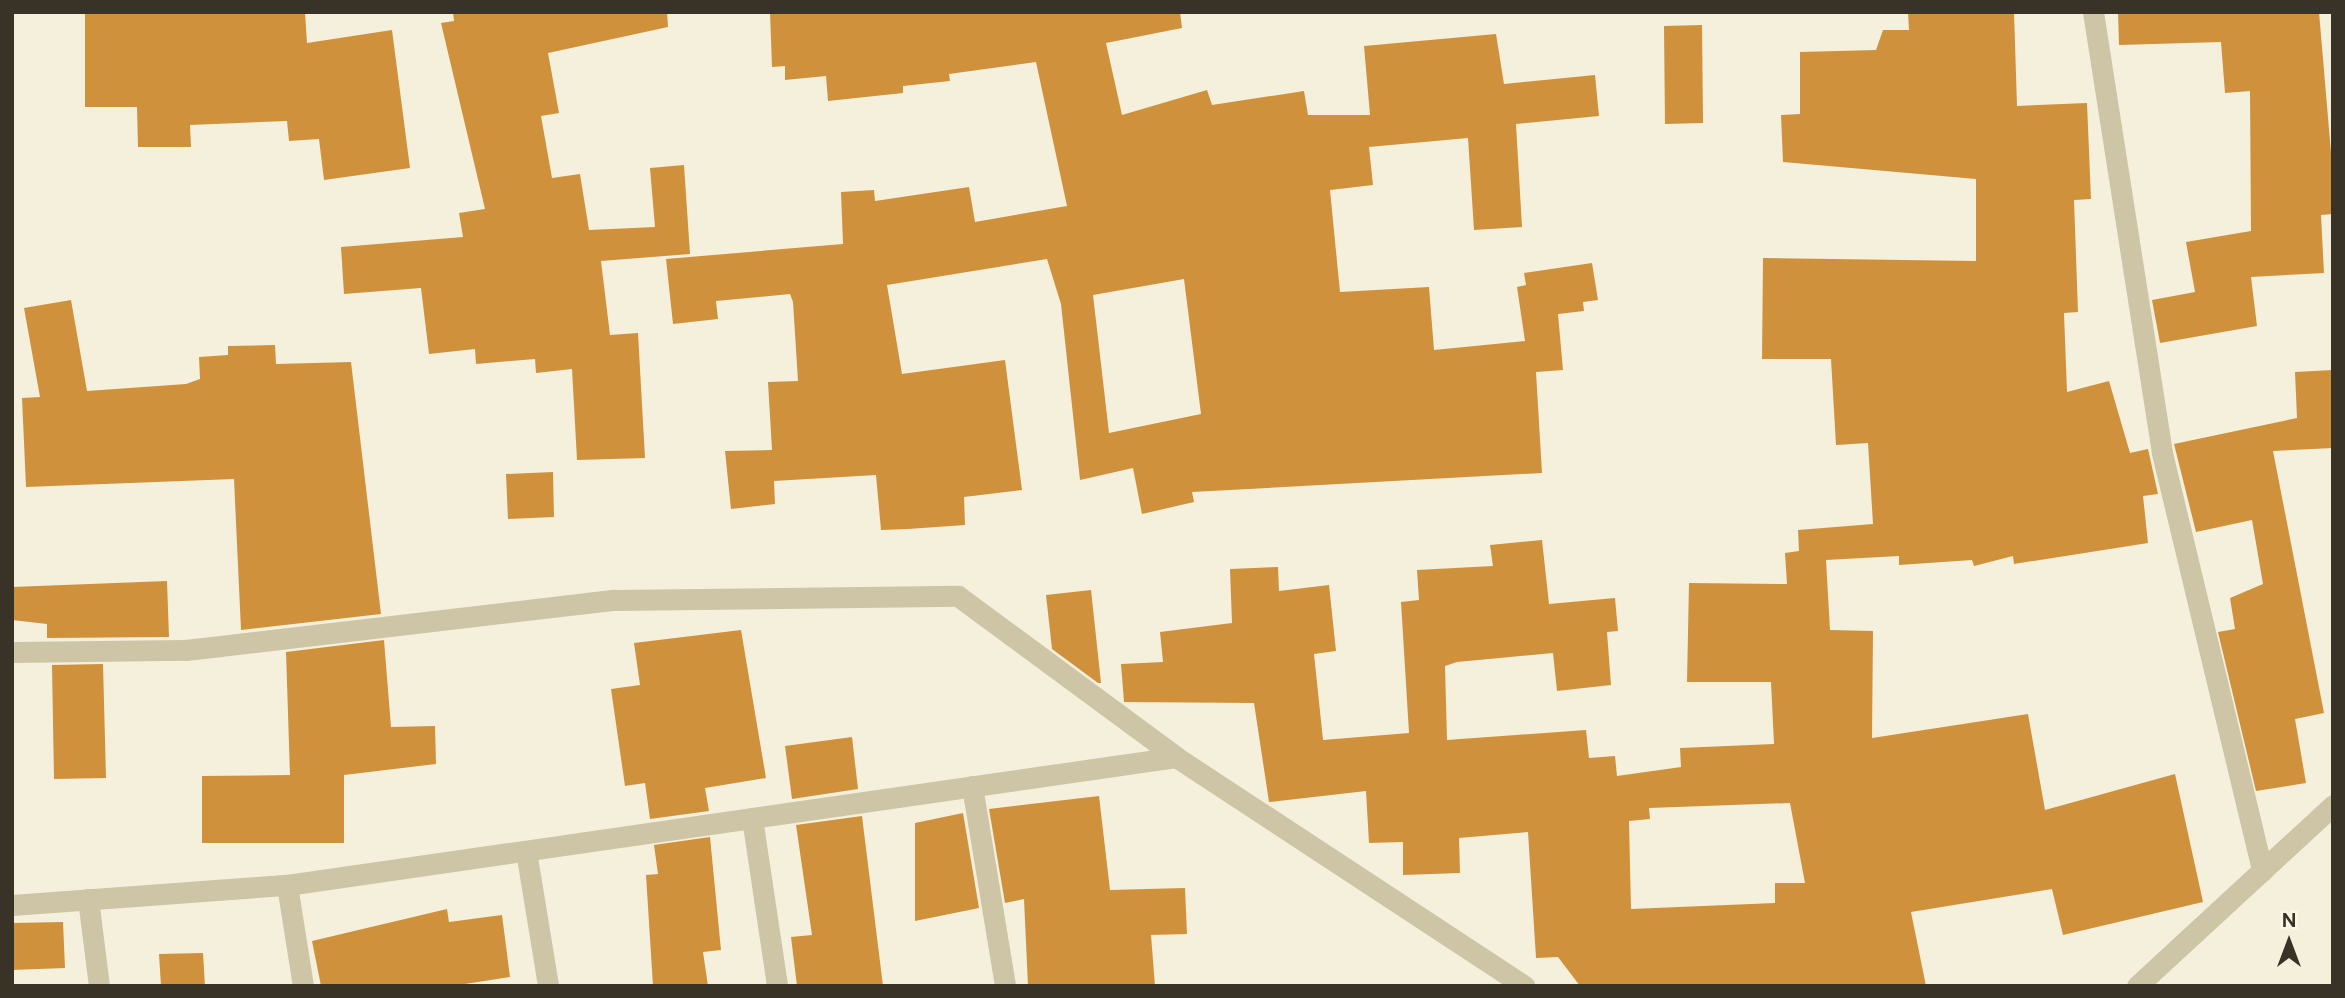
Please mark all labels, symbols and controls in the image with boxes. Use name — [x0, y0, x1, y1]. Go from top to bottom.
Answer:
north arrow — [2254, 907, 2324, 977]
text: N — [2282, 909, 2296, 932]

